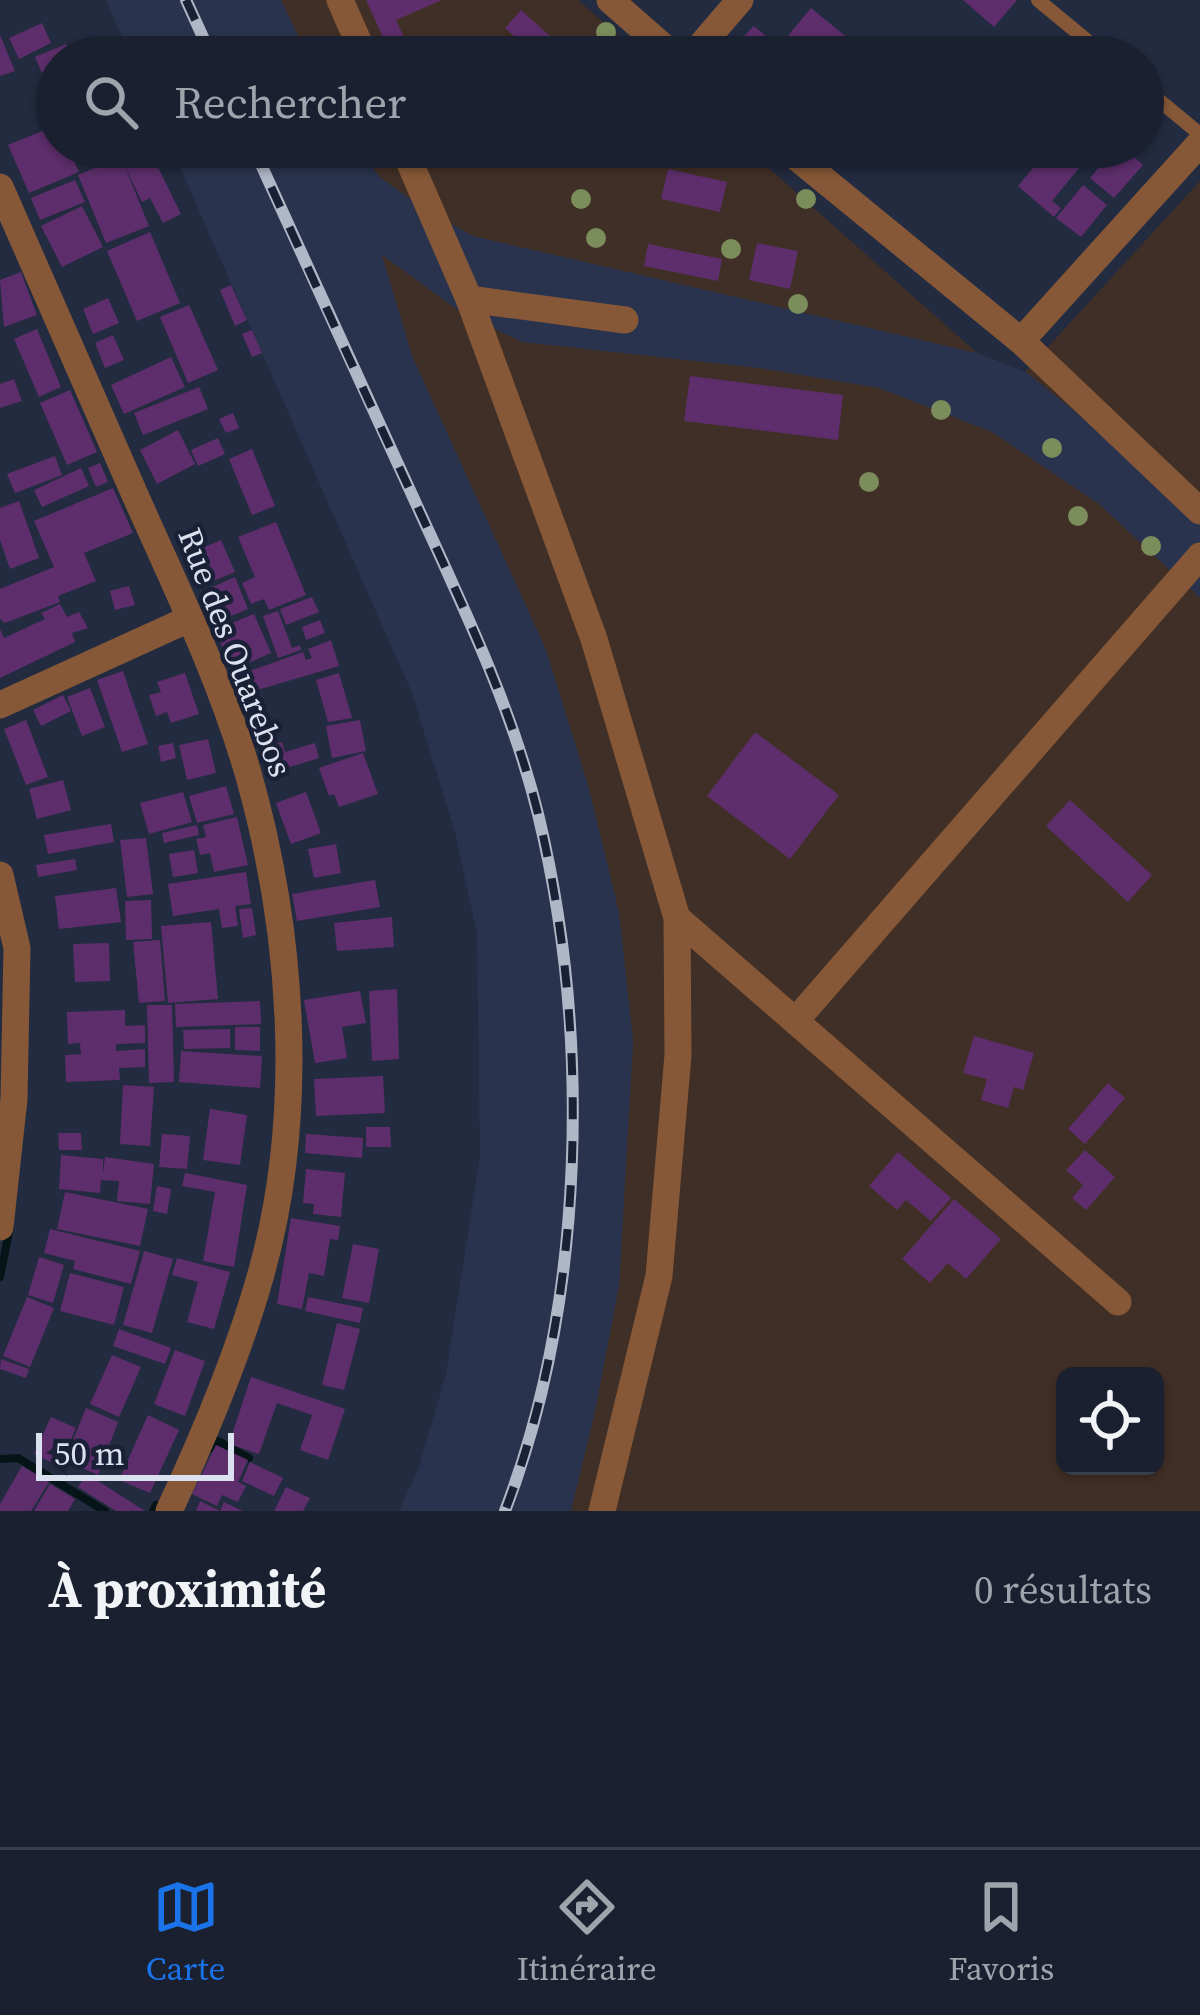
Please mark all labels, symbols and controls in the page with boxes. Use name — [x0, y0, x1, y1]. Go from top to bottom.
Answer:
search box — [36, 36, 1164, 168]
icon: search — [78, 69, 144, 135]
text: Rechercher — [174, 71, 406, 133]
street label: Rue des Ouarebos — [167, 521, 304, 783]
map controls — [1056, 1367, 1164, 1475]
button: locate — [1056, 1367, 1164, 1475]
scale bar — [36, 1427, 234, 1480]
text: 50 m — [54, 1431, 124, 1476]
text: À proximité — [48, 1554, 326, 1624]
text: 0 résultats — [974, 1563, 1152, 1616]
tab: Carte — [146, 1874, 225, 1991]
tab: Itinéraire — [517, 1874, 657, 1991]
tab: Favoris — [948, 1874, 1054, 1991]

